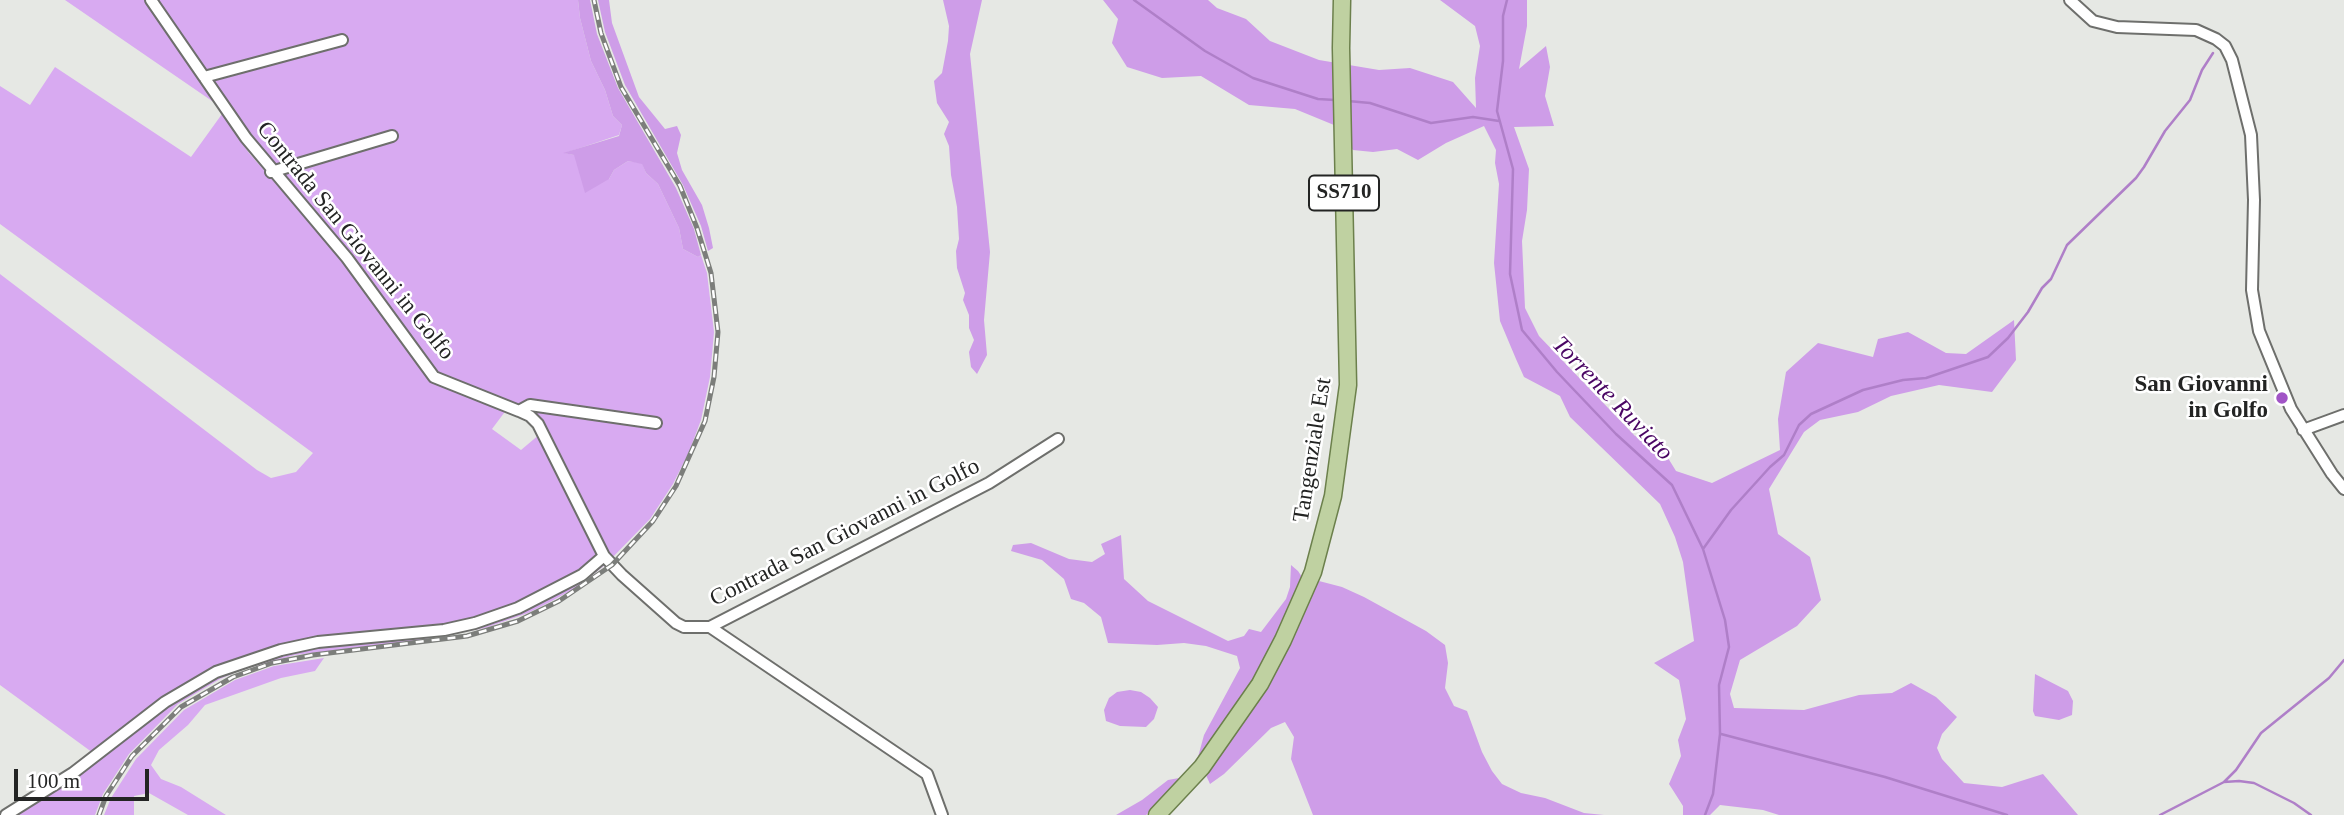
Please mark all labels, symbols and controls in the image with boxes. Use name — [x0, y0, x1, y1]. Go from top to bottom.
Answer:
street label: Contrada San Giovanni in Golfo — [250, 116, 460, 366]
road number: SS710 — [1309, 176, 1379, 210]
water label: Torrente Ruviato — [1546, 331, 1678, 467]
place label: San Giovanni in Golfo — [2134, 371, 2268, 425]
street label: Tangenziale Est — [1288, 376, 1338, 524]
marker: San Giovanni in Golfo — [2274, 390, 2290, 406]
street label: Contrada San Giovanni in Golfo — [706, 453, 984, 613]
scale bar — [18, 756, 152, 800]
text: 100 m — [27, 769, 80, 793]

